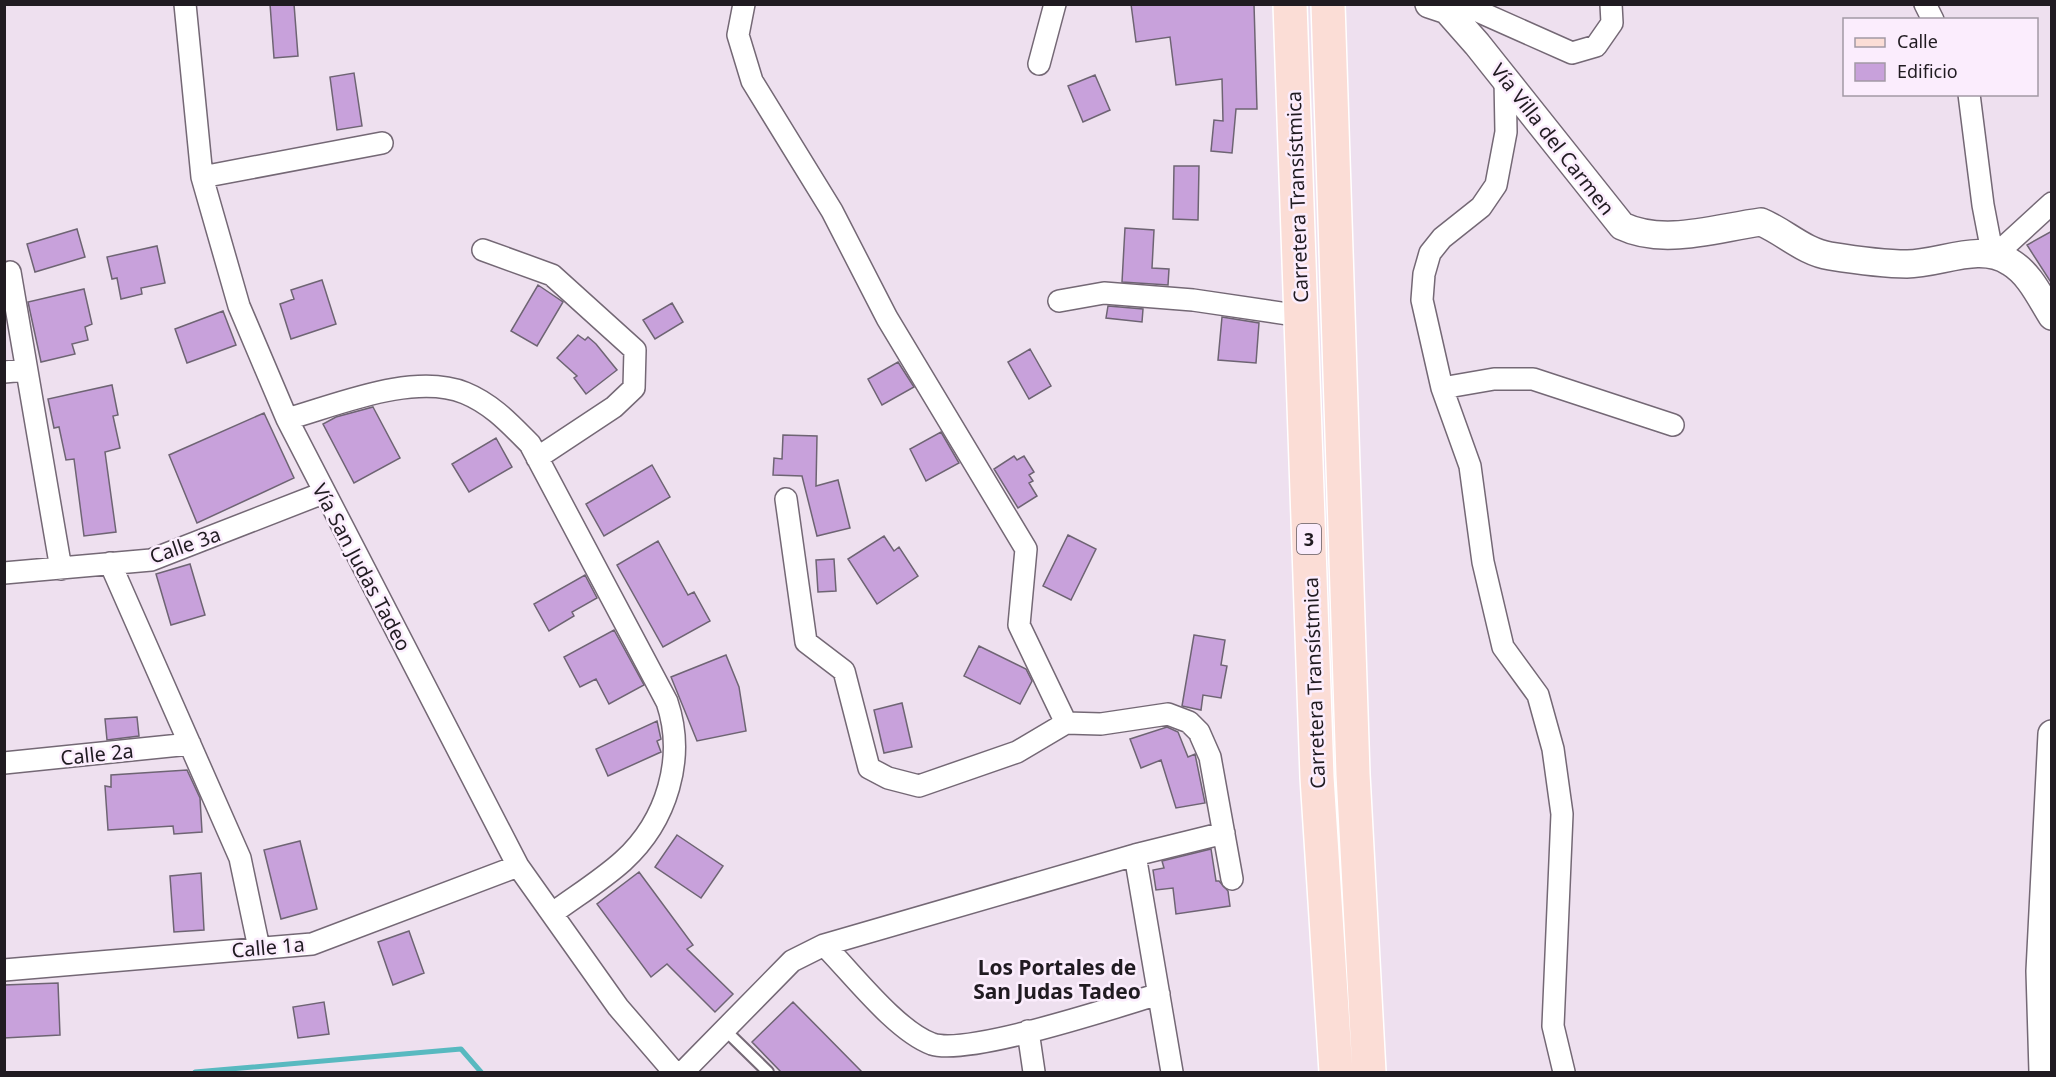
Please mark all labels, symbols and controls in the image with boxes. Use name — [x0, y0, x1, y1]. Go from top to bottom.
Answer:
legend — [1843, 18, 2038, 96]
text: Calle — [1897, 29, 1938, 53]
street label: Vía Villa del Carmen — [1485, 57, 1621, 221]
text: Edificio — [1897, 59, 1958, 83]
street label: Carretera Transístmica — [1280, 91, 1314, 303]
street label: Vía San Judas Tadeo — [306, 479, 418, 655]
street label: Calle 3a — [146, 520, 224, 570]
road number: 3 — [1297, 524, 1321, 554]
street label: Carretera Transístmica — [1297, 577, 1331, 789]
street label: Calle 2a — [59, 737, 135, 771]
street label: Calle 1a — [230, 930, 306, 964]
district label: Los Portales de San Judas Tadeo — [973, 953, 1141, 1005]

